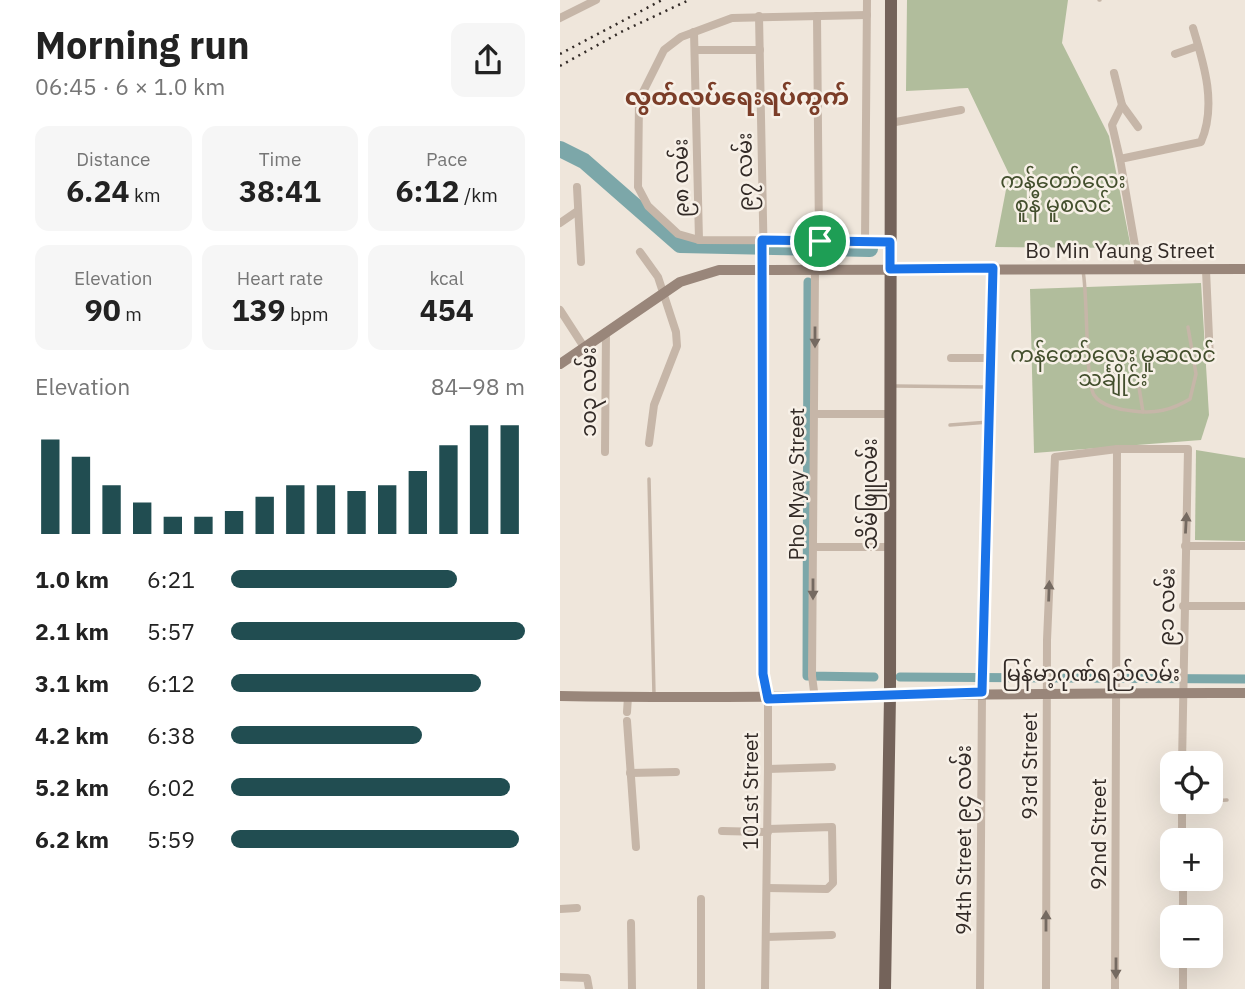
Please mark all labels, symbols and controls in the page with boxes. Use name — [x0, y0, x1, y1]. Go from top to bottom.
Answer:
text: Morning run — [35, 20, 250, 69]
button: share — [451, 23, 525, 97]
text: 06:45 · 6 × 1.0 km — [35, 71, 225, 101]
district label: လွတ်လပ်ရေးရပ်ကွက် — [625, 80, 849, 116]
street label: ၉၇ လမ်း — [728, 132, 763, 212]
street label: ၉၈ လမ်း — [664, 138, 699, 218]
text: Distance — [76, 147, 150, 171]
text: Time — [259, 147, 301, 171]
text: Pace — [426, 147, 467, 171]
park label: ကန်တော်လေး စူနီ မူစလင် — [1000, 165, 1126, 222]
text: 6.24 — [66, 171, 129, 210]
text: 38:41 — [239, 171, 321, 210]
text: 6:12 — [396, 171, 459, 210]
text: km — [129, 183, 161, 207]
text: /km — [459, 183, 498, 207]
pin — [790, 211, 850, 271]
icon: arrive — [801, 222, 839, 260]
street label: Bo Min Yaung Street — [1025, 236, 1215, 264]
text: Elevation — [74, 266, 153, 290]
text: Heart rate — [237, 266, 323, 290]
text: kcal — [429, 266, 464, 290]
text: 90 — [85, 290, 121, 329]
text: 139 — [231, 290, 285, 329]
text: 454 — [420, 290, 474, 329]
text: m — [121, 302, 142, 326]
text: bpm — [285, 302, 329, 326]
one-way arrow — [809, 326, 821, 348]
park label: ကန်တော်လေး မူဆလင် သင်္ချိုင်း — [1010, 339, 1216, 397]
street label: ၁၀၃ လမ်း — [573, 347, 606, 437]
text: Elevation — [35, 371, 130, 401]
text: 84–98 m — [431, 371, 525, 401]
street label: Pho Myay Street — [782, 408, 810, 560]
street label: သိမ်ဖြူလမ်း — [854, 438, 887, 550]
one-way arrow — [1180, 512, 1191, 534]
text: 1.0 km — [35, 564, 109, 594]
text: 6:21 — [147, 564, 195, 594]
street label: ၉၁ လမ်း — [1150, 568, 1185, 646]
one-way arrow — [807, 578, 819, 600]
one-way arrow — [1043, 580, 1054, 602]
text: 2.1 km — [35, 616, 109, 646]
text: 5:57 — [147, 616, 195, 646]
street label: မြန်မာ့ဂုဏ်ရည်လမ်း — [1002, 658, 1180, 691]
text: 3.1 km — [35, 668, 109, 698]
text: 6:12 — [147, 668, 195, 698]
street label: 93rd Street — [1015, 712, 1043, 820]
text: 4.2 km — [35, 720, 109, 750]
text: 6:38 — [147, 720, 195, 750]
street label: 101st Street — [736, 732, 764, 850]
street label: 94th Street ၉၄ လမ်း — [948, 745, 981, 935]
map controls — [1160, 751, 1223, 968]
button: locate — [1160, 751, 1223, 814]
text: 5.2 km — [35, 772, 109, 802]
text: 6:02 — [147, 772, 195, 802]
street label: 92nd Street — [1084, 778, 1112, 890]
text: 6.2 km — [35, 824, 109, 854]
text: 5:59 — [147, 824, 195, 854]
button: + — [1160, 828, 1223, 891]
button: − — [1160, 905, 1223, 968]
one-way arrow — [1040, 910, 1052, 932]
one-way arrow — [1110, 958, 1121, 980]

